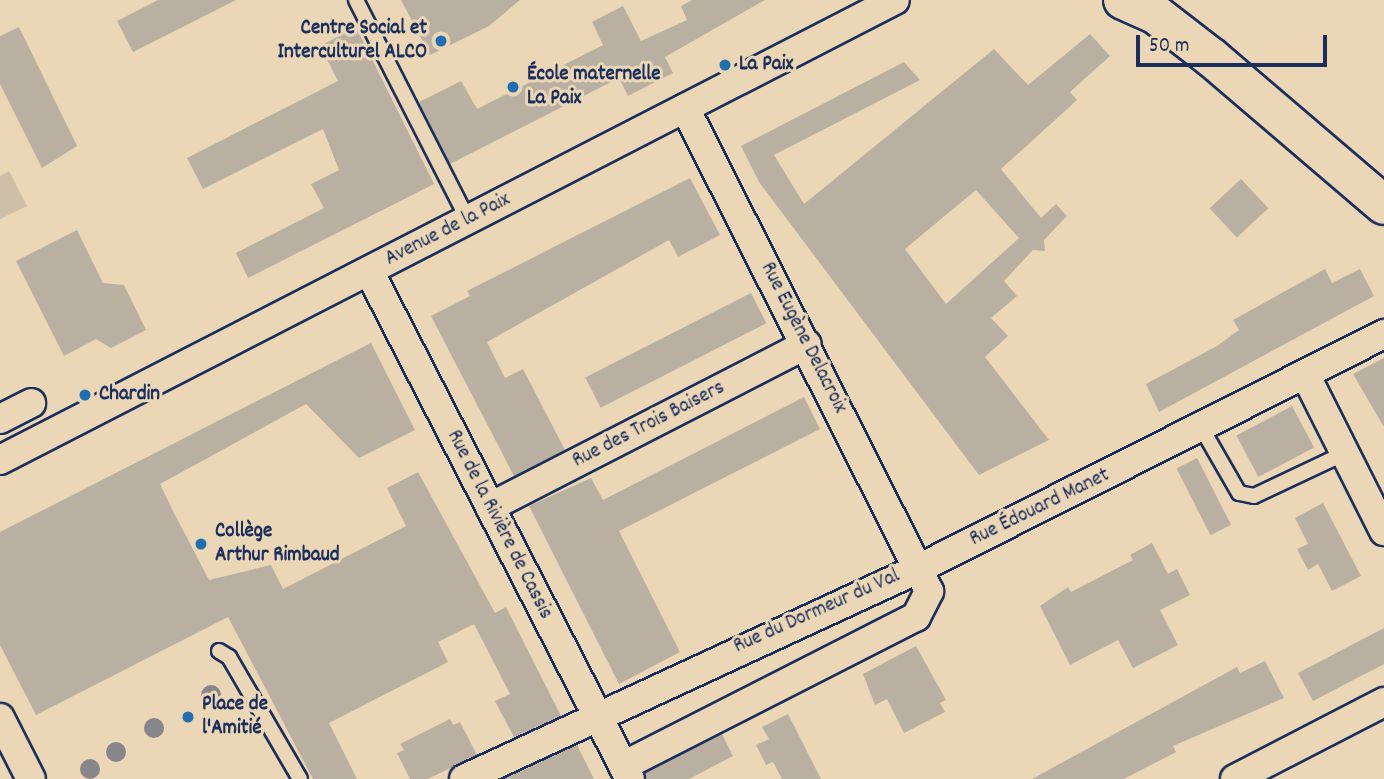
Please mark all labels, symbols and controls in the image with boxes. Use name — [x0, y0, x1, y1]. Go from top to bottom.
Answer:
place label: Centre Social et Interculturel ALCO — [277, 16, 427, 66]
scale bar — [1139, 21, 1330, 65]
text: 50 m — [1149, 32, 1189, 62]
marker: Centre Social et Interculturel ALCO — [433, 33, 449, 49]
place label: La Paix — [739, 52, 793, 78]
marker: La Paix — [717, 57, 733, 73]
place label: École maternelle La Paix — [527, 62, 661, 112]
marker: École maternelle La Paix — [505, 79, 521, 95]
street label: Avenue de la Paix — [381, 188, 515, 272]
street label: Rue Eugène Delacroix — [754, 258, 852, 418]
street label: Rue des Trois Baisers — [569, 376, 729, 474]
place label: Chardin — [99, 382, 160, 408]
marker: Chardin — [77, 387, 93, 403]
street label: Rue de la Rivière de Cassis — [440, 426, 558, 624]
street label: Rue Édouard Manet — [966, 463, 1114, 553]
place label: Collège Arthur Rimbaud — [215, 519, 340, 569]
marker: Collège Arthur Rimbaud — [193, 536, 209, 552]
street label: Rue du Dormeur du Val — [730, 564, 904, 660]
place label: Place de l'Amitié — [202, 692, 268, 742]
marker: Place de l'Amitié — [180, 709, 196, 725]

